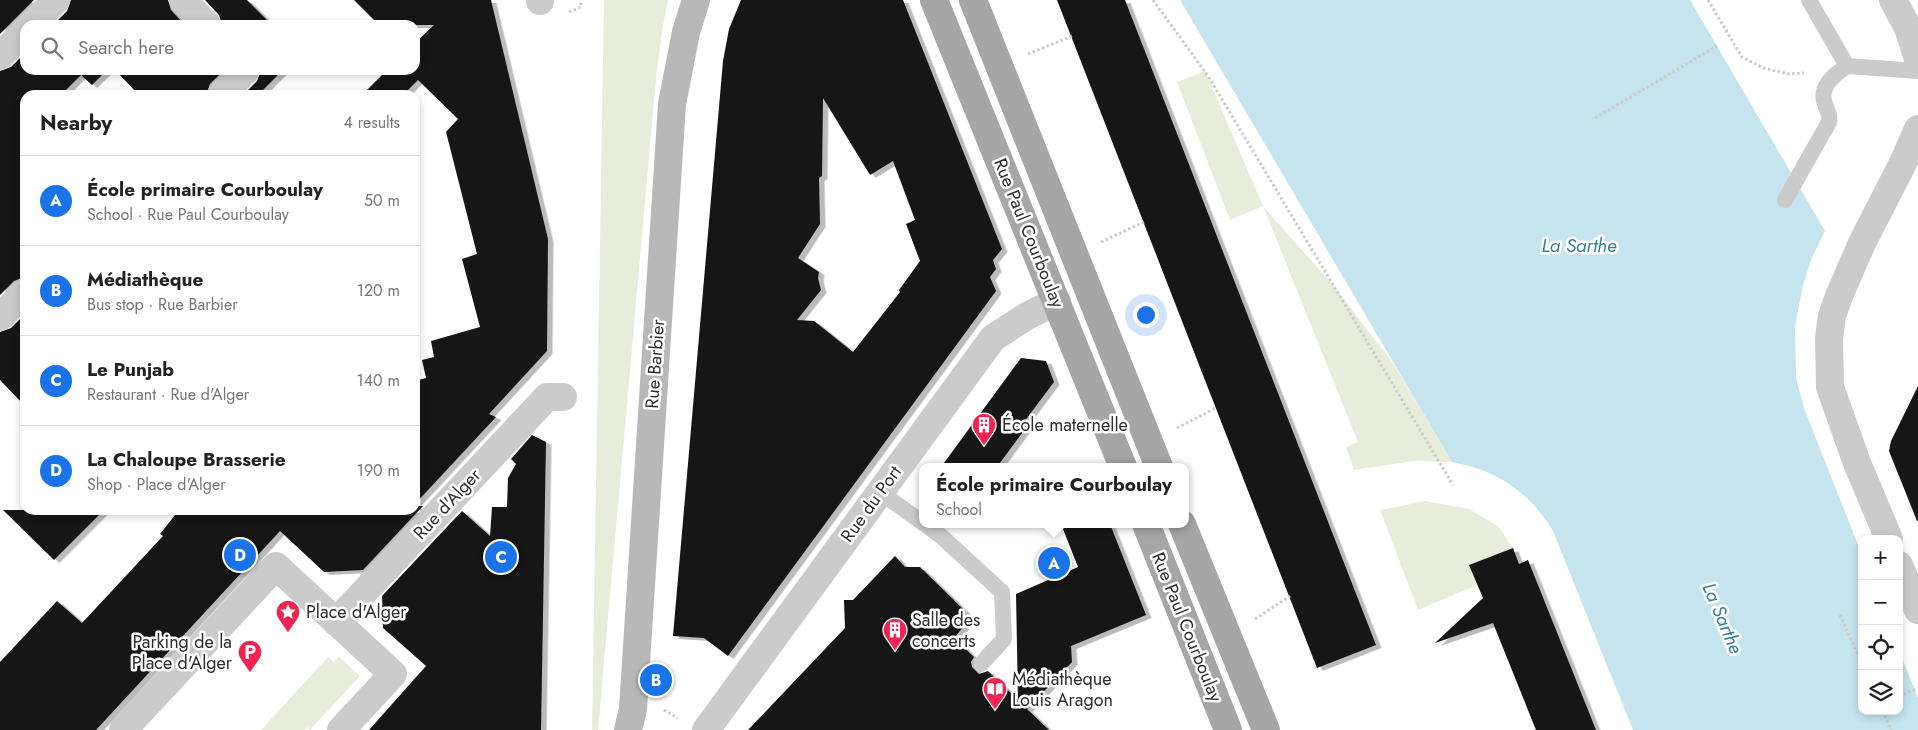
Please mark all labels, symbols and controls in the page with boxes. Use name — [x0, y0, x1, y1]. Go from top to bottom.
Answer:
search box — [20, 20, 420, 75]
icon: search — [38, 34, 66, 62]
text: Search here — [78, 34, 174, 61]
text: Nearby — [40, 108, 112, 138]
text: 4 results — [344, 111, 400, 134]
street label: Rue Paul Courboulay — [987, 154, 1071, 312]
text: École primaire Courboulay — [87, 176, 323, 203]
text: A — [50, 189, 62, 212]
text: 50 m — [364, 189, 400, 212]
text: School · Rue Paul Courboulay — [87, 203, 289, 226]
water label: La Sarthe — [1541, 232, 1617, 259]
text: Médiathèque — [87, 266, 203, 293]
text: B — [51, 279, 61, 302]
text: 120 m — [357, 279, 400, 302]
text: Bus stop · Rue Barbier — [87, 293, 238, 316]
your location — [1133, 302, 1159, 328]
street label: Rue Barbier — [639, 318, 671, 410]
text: Le Punjab — [87, 356, 174, 383]
text: C — [50, 369, 62, 392]
text: 140 m — [357, 369, 400, 392]
text: Restaurant · Rue d'Alger — [87, 383, 249, 406]
building icon: École maternelle — [971, 412, 997, 446]
place label: École maternelle — [1002, 412, 1128, 438]
text: La Chaloupe Brasserie — [87, 446, 286, 473]
text: D — [50, 459, 62, 482]
text: 190 m — [357, 459, 400, 482]
street label: Rue du Port — [834, 460, 908, 548]
street label: Rue d'Alger — [407, 462, 487, 545]
popup — [919, 463, 1189, 528]
text: École primaire Courboulay — [936, 471, 1172, 498]
text: Shop · Place d'Alger — [87, 473, 226, 496]
text: School — [936, 498, 982, 521]
map controls — [1858, 535, 1903, 715]
button: + — [1858, 535, 1903, 580]
pin: D — [224, 536, 256, 574]
pin: C — [485, 538, 517, 576]
pin: A — [1038, 544, 1070, 582]
street label: Rue Paul Courboulay — [1145, 548, 1229, 706]
water label: La Sarthe — [1695, 578, 1750, 658]
button: − — [1858, 580, 1903, 625]
place icon: Place d'Alger — [275, 599, 301, 633]
place label: Place d'Alger — [306, 599, 407, 625]
place label: Salle des concerts — [912, 607, 980, 654]
building icon: Salle des concerts — [882, 617, 908, 651]
button: locate — [1858, 625, 1903, 670]
place label: Parking de la Place d'Alger — [132, 629, 233, 676]
parking icon: Parking de la Place d'Alger — [237, 639, 263, 673]
pin: B — [640, 661, 672, 699]
place label: Médiathèque Louis Aragon — [1012, 666, 1113, 713]
button: layers — [1858, 670, 1903, 715]
library icon: Médiathèque Louis Aragon — [982, 676, 1008, 710]

